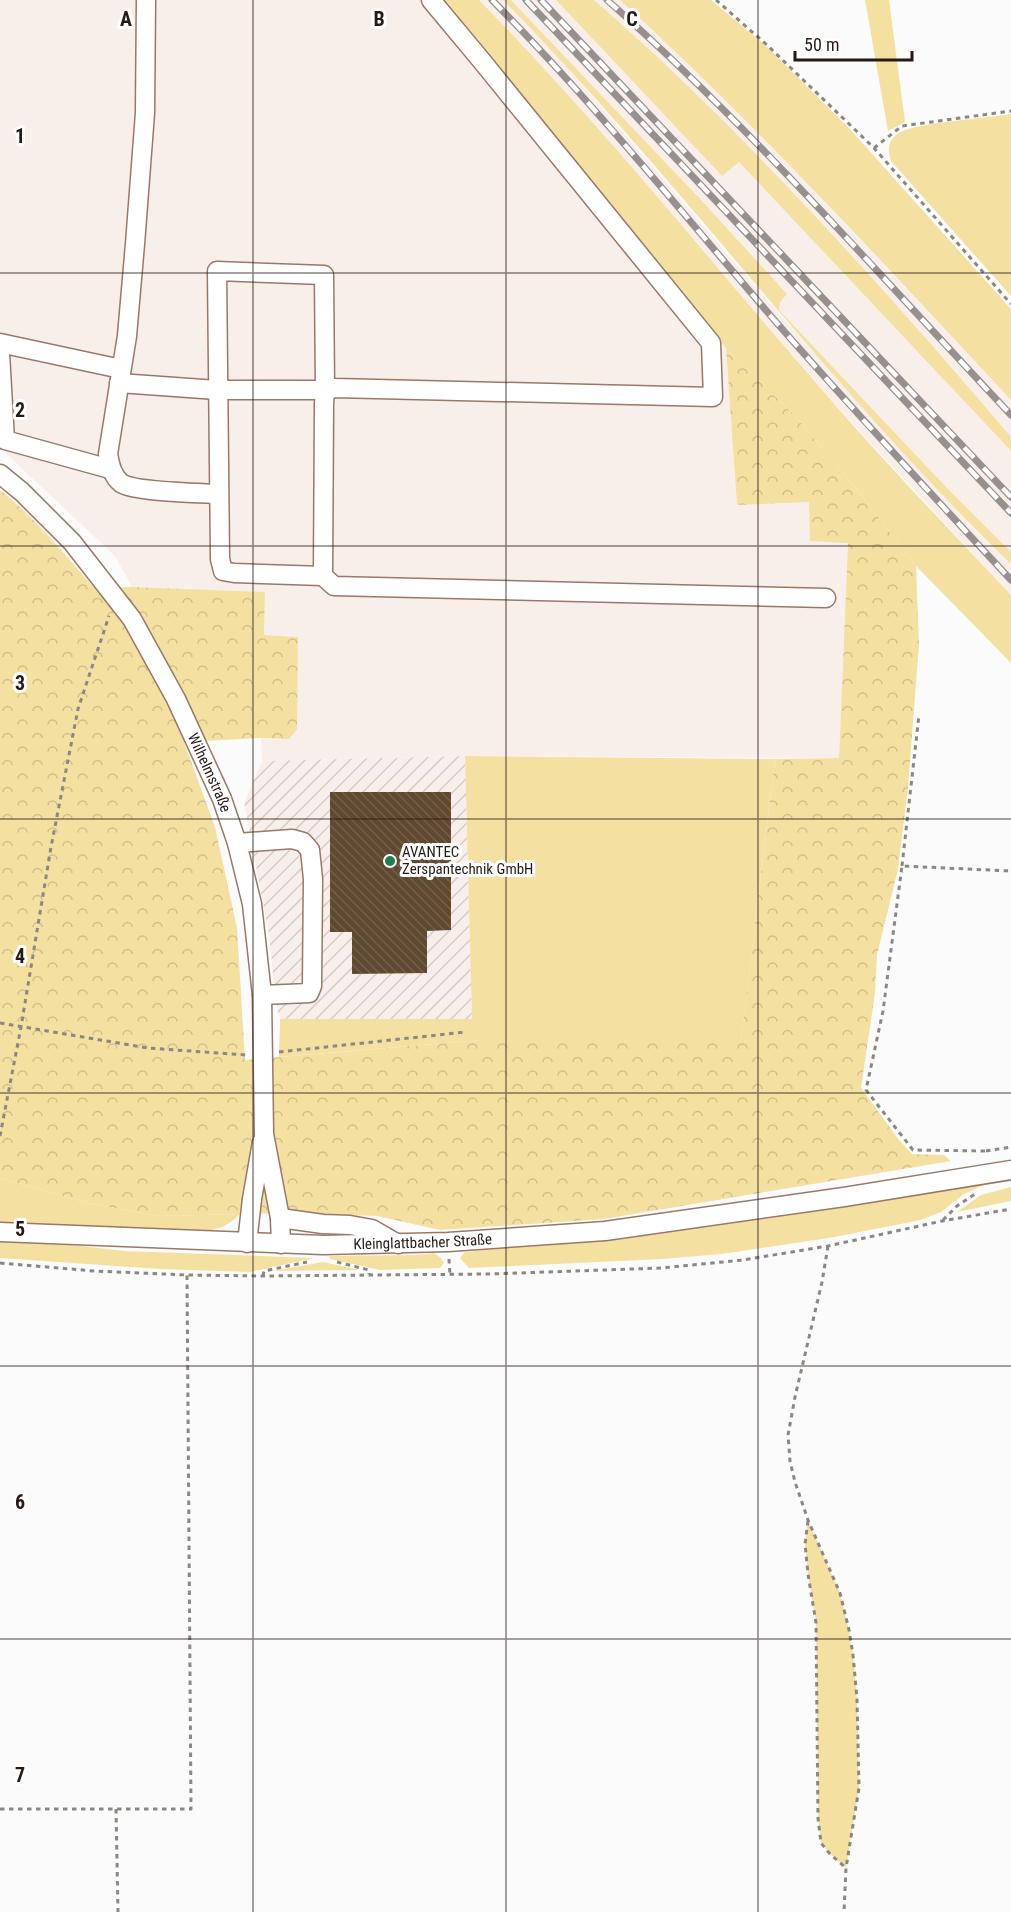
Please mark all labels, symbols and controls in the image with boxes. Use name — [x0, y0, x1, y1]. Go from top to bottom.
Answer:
text: A — [120, 7, 132, 31]
text: B — [373, 7, 385, 31]
text: C — [626, 7, 638, 31]
scale bar — [795, 24, 912, 62]
text: 50 m — [804, 34, 839, 55]
text: 1 — [15, 124, 25, 148]
text: 2 — [15, 398, 25, 422]
text: 3 — [15, 671, 25, 695]
street label: Wilhelmstraße — [184, 730, 235, 815]
place label: AVANTEC Zerspantechnik GmbH — [402, 843, 533, 878]
marker: AVANTEC Zerspantechnik GmbH — [383, 854, 397, 868]
text: 4 — [15, 944, 25, 968]
text: 5 — [15, 1217, 25, 1241]
street label: Kleinglattbacher Straße — [353, 1230, 493, 1253]
text: 6 — [15, 1490, 25, 1514]
text: 7 — [15, 1763, 25, 1787]

